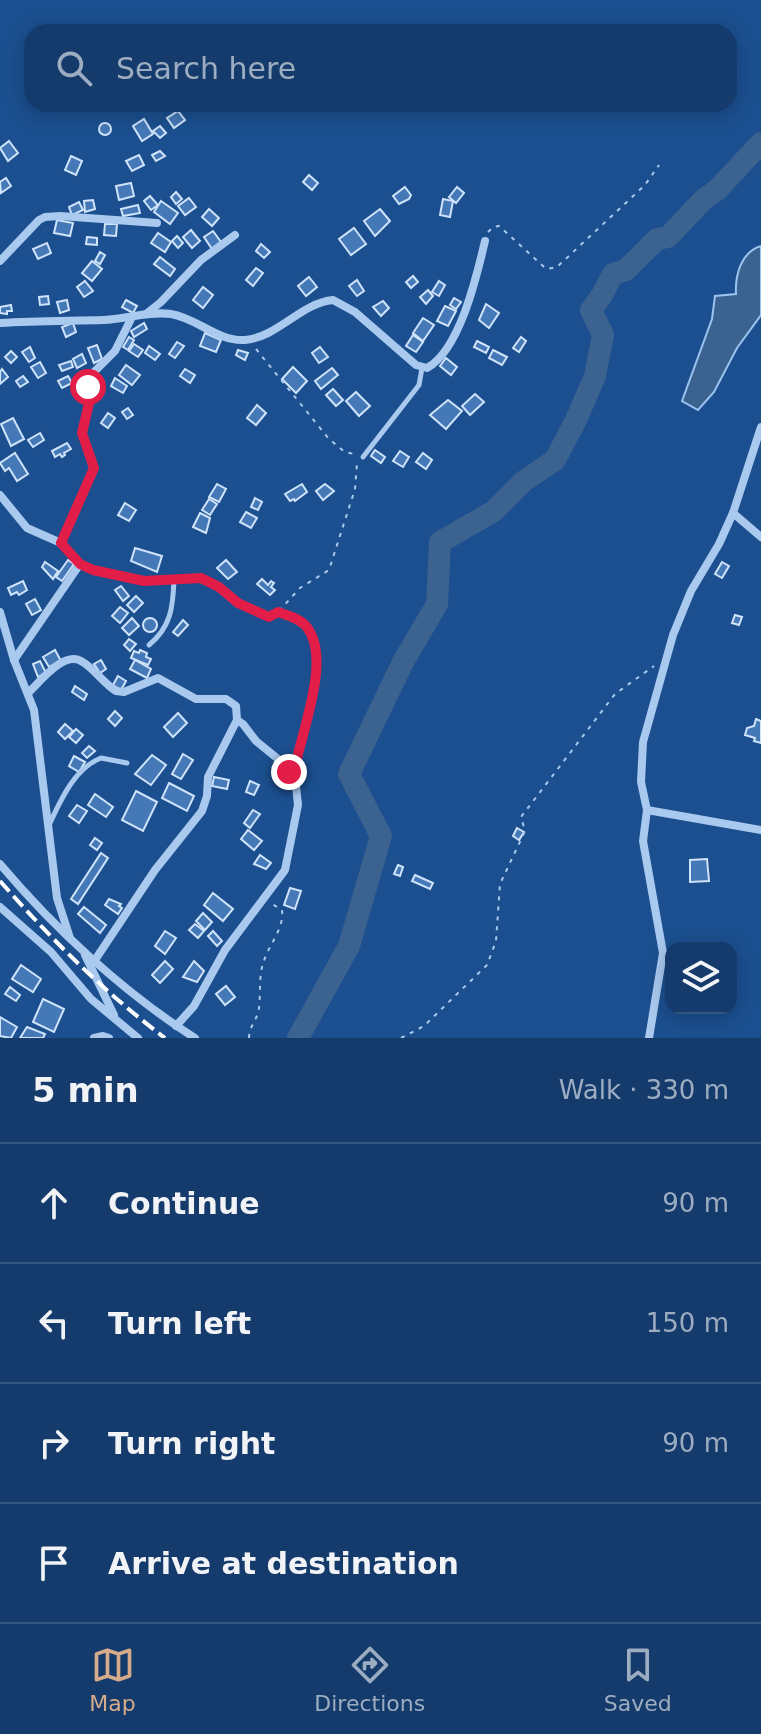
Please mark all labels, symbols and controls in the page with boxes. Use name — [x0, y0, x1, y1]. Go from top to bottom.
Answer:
search box — [24, 24, 737, 112]
icon: search — [52, 46, 96, 90]
text: Search here — [116, 51, 296, 86]
route start — [70, 369, 106, 405]
route end — [271, 754, 307, 790]
map controls — [665, 942, 737, 1014]
button: layers — [665, 942, 737, 1014]
text: 5 min — [32, 1070, 139, 1110]
text: Walk · 330 m — [559, 1075, 729, 1105]
icon: ahead — [32, 1181, 76, 1225]
text: Continue — [108, 1186, 260, 1221]
text: 90 m — [662, 1188, 729, 1218]
icon: left — [32, 1301, 76, 1345]
text: Turn left — [108, 1306, 251, 1341]
text: 150 m — [646, 1308, 729, 1338]
icon: right — [32, 1421, 76, 1465]
text: Turn right — [108, 1426, 275, 1461]
text: 90 m — [662, 1428, 729, 1458]
icon: arrive — [32, 1541, 76, 1585]
text: Arrive at destination — [108, 1546, 459, 1581]
tab: Map — [89, 1643, 136, 1716]
tab: Directions — [314, 1643, 425, 1716]
tab: Saved — [604, 1643, 672, 1716]

